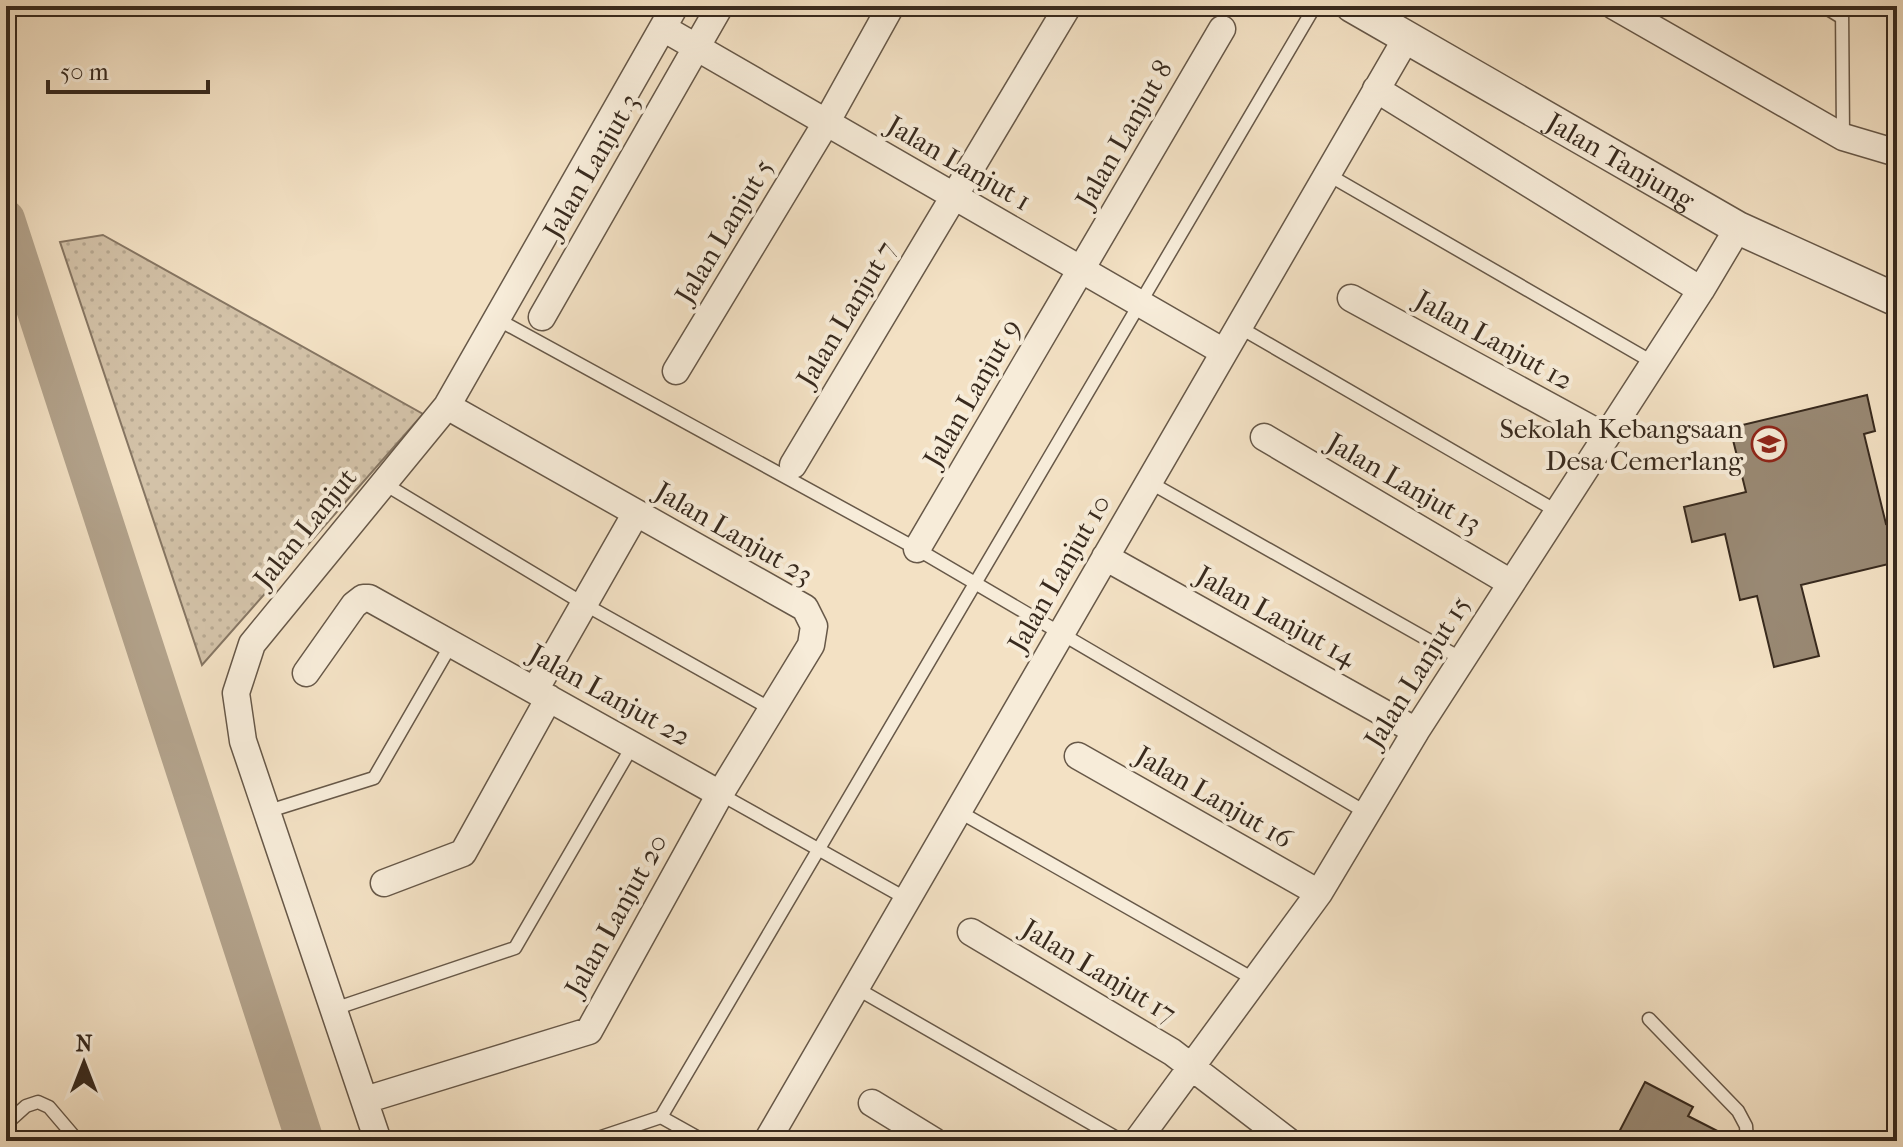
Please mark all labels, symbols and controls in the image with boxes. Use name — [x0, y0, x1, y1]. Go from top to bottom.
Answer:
scale bar — [48, 44, 208, 94]
street label: Jalan Lanjut 8 — [1067, 54, 1180, 215]
text: 50 m — [60, 58, 109, 86]
street label: Jalan Lanjut 3 — [535, 87, 646, 246]
street label: Jalan Tanjung — [1539, 104, 1702, 217]
street label: Jalan Lanjut 1 — [879, 108, 1037, 217]
street label: Jalan Lanjut 5 — [667, 153, 780, 311]
street label: Jalan Lanjut 7 — [789, 235, 902, 395]
street label: Jalan Lanjut 12 — [1408, 282, 1579, 397]
street label: Jalan Lanjut 9 — [915, 313, 1028, 475]
place label: Sekolah Kebangsaan Desa Cemerlang — [1499, 412, 1744, 477]
street label: Jalan Lanjut 13 — [1319, 425, 1487, 540]
school or university icon: Sekolah Kebangsaan Desa Cemerlang — [1750, 425, 1788, 463]
street label: Jalan Lanjut — [245, 461, 363, 596]
street label: Jalan Lanjut 23 — [648, 474, 819, 591]
street label: Jalan Lanjut 10 — [1000, 488, 1117, 659]
street label: Jalan Lanjut 14 — [1189, 558, 1363, 674]
street label: Jalan Lanjut 15 — [1356, 590, 1477, 756]
street label: Jalan Lanjut 22 — [522, 636, 697, 753]
street label: Jalan Lanjut 16 — [1128, 738, 1299, 856]
street label: Jalan Lanjut 20 — [557, 828, 674, 1004]
street label: Jalan Lanjut 17 — [1014, 911, 1182, 1030]
north arrow — [44, 1023, 124, 1103]
text: N — [76, 1031, 93, 1057]

